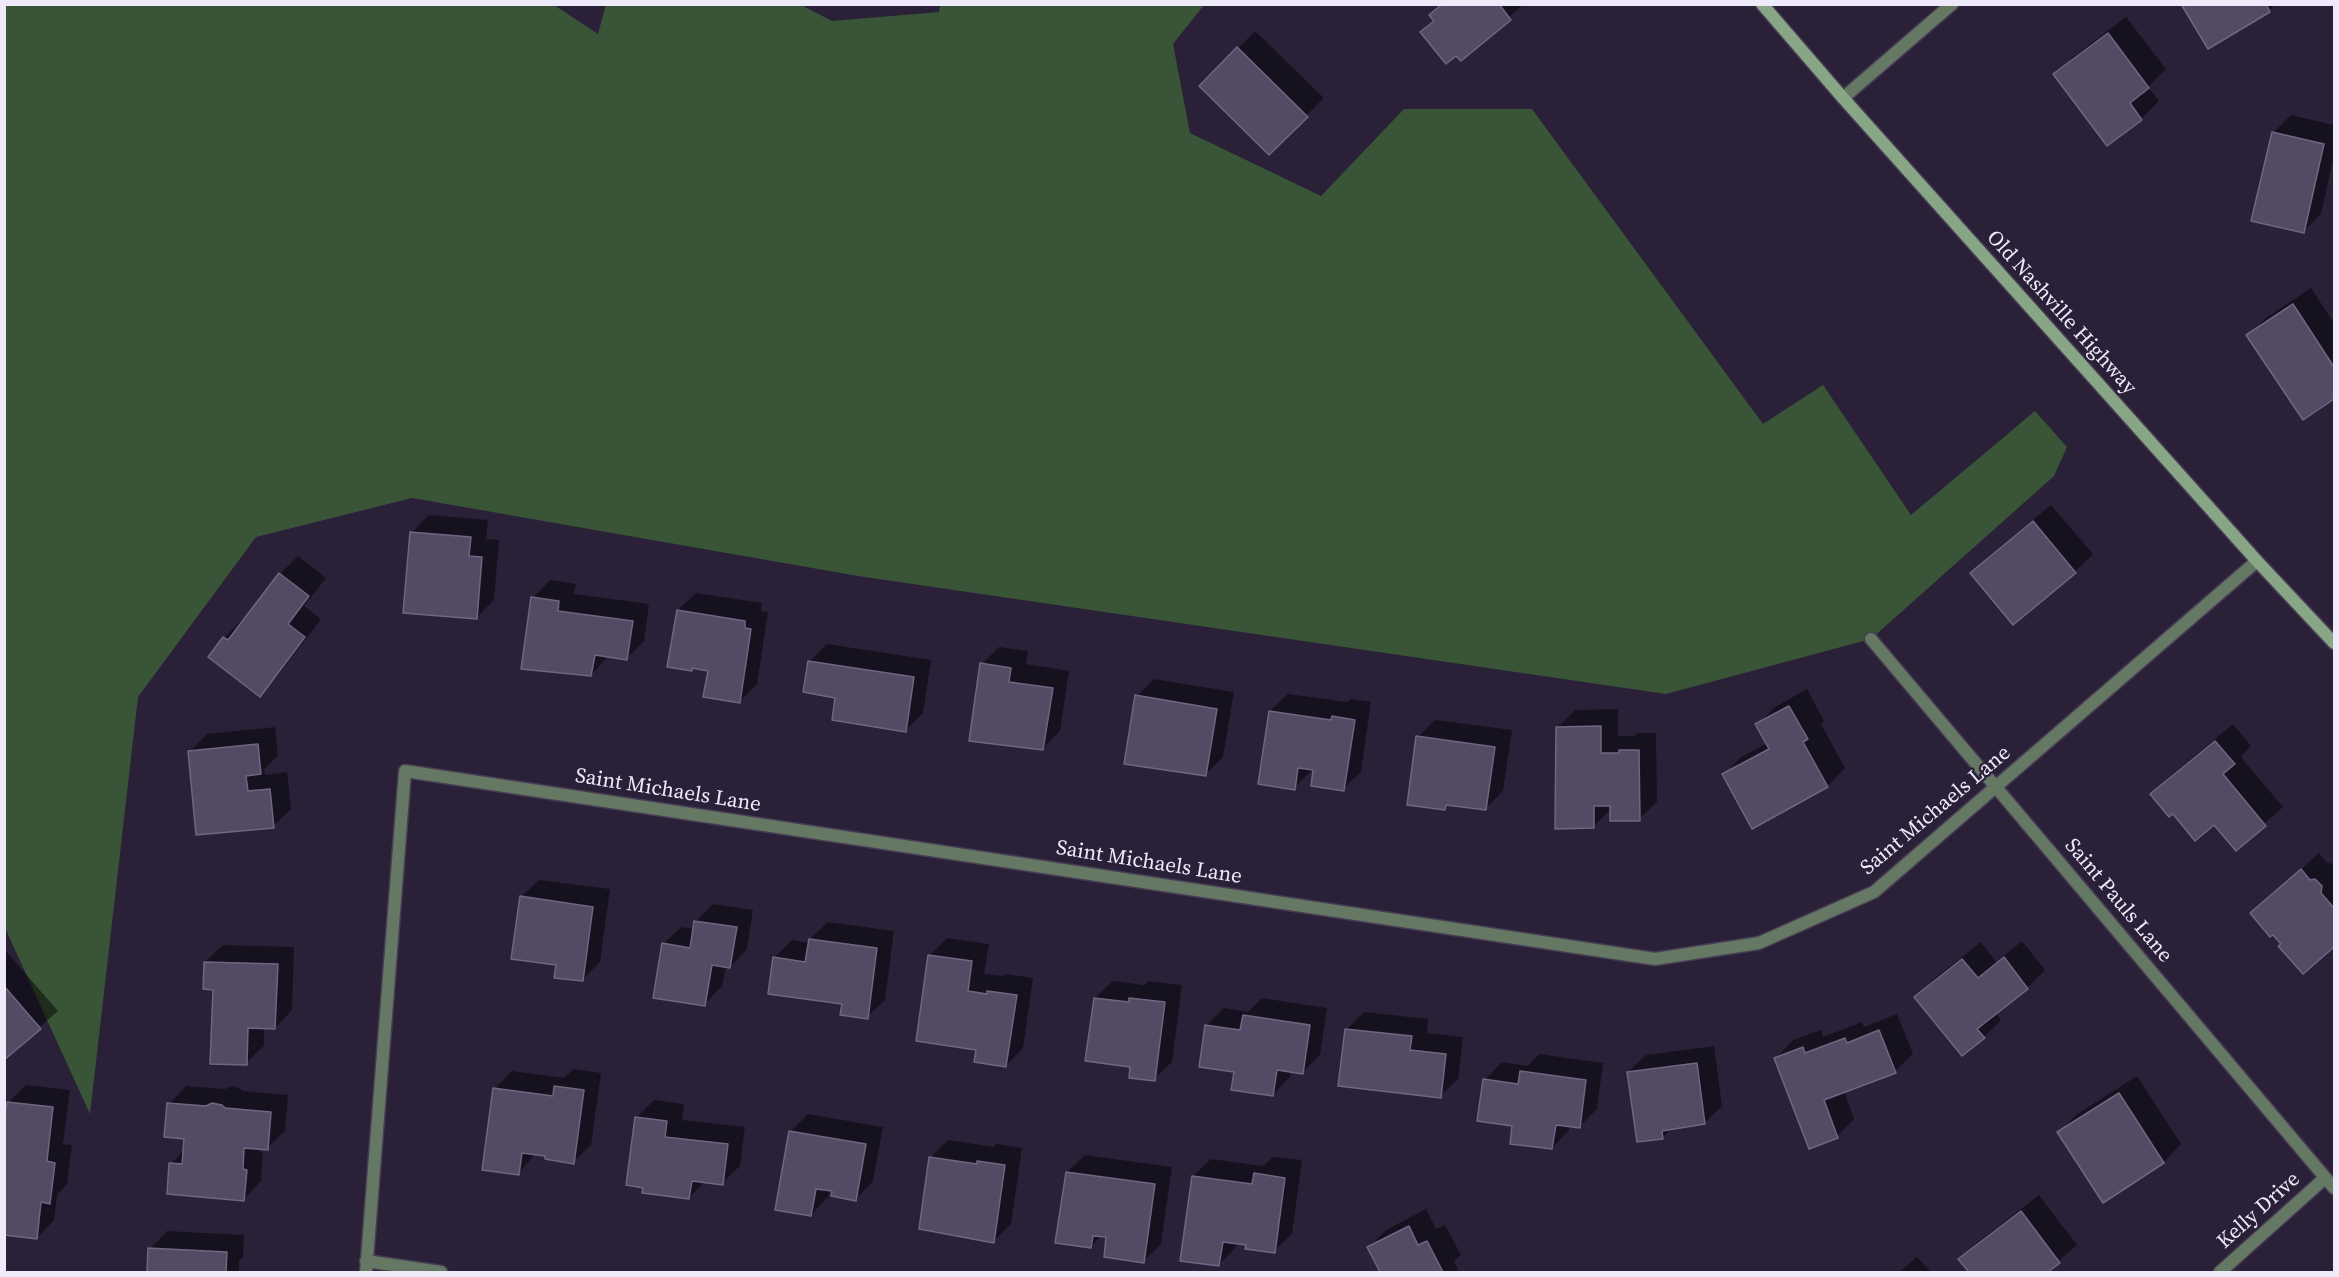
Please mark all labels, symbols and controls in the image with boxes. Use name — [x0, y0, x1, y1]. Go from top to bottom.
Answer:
street label: Old Nashville Highway — [1981, 226, 2141, 400]
street label: Saint Michaels Lane — [1856, 741, 2016, 881]
street label: Saint Michaels Lane — [573, 764, 763, 818]
street label: Saint Pauls Lane — [2059, 834, 2177, 968]
street label: Saint Michaels Lane — [1054, 836, 1244, 890]
street label: Kelly Drive — [2212, 1167, 2306, 1255]

